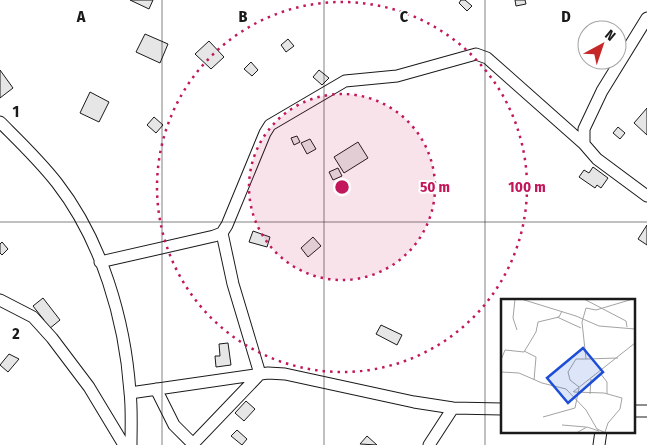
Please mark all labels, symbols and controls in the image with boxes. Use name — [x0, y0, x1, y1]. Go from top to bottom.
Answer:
text: A — [76, 7, 86, 26]
text: B — [239, 7, 248, 26]
text: C — [400, 7, 409, 26]
text: D — [561, 7, 571, 26]
north arrow — [577, 20, 627, 70]
text: N — [601, 26, 619, 45]
text: 1 — [13, 102, 19, 121]
centre of rings — [333, 178, 351, 196]
text: 50 m — [420, 178, 450, 196]
text: 100 m — [508, 178, 546, 196]
inset map — [501, 299, 634, 432]
text: 2 — [11, 324, 20, 343]

